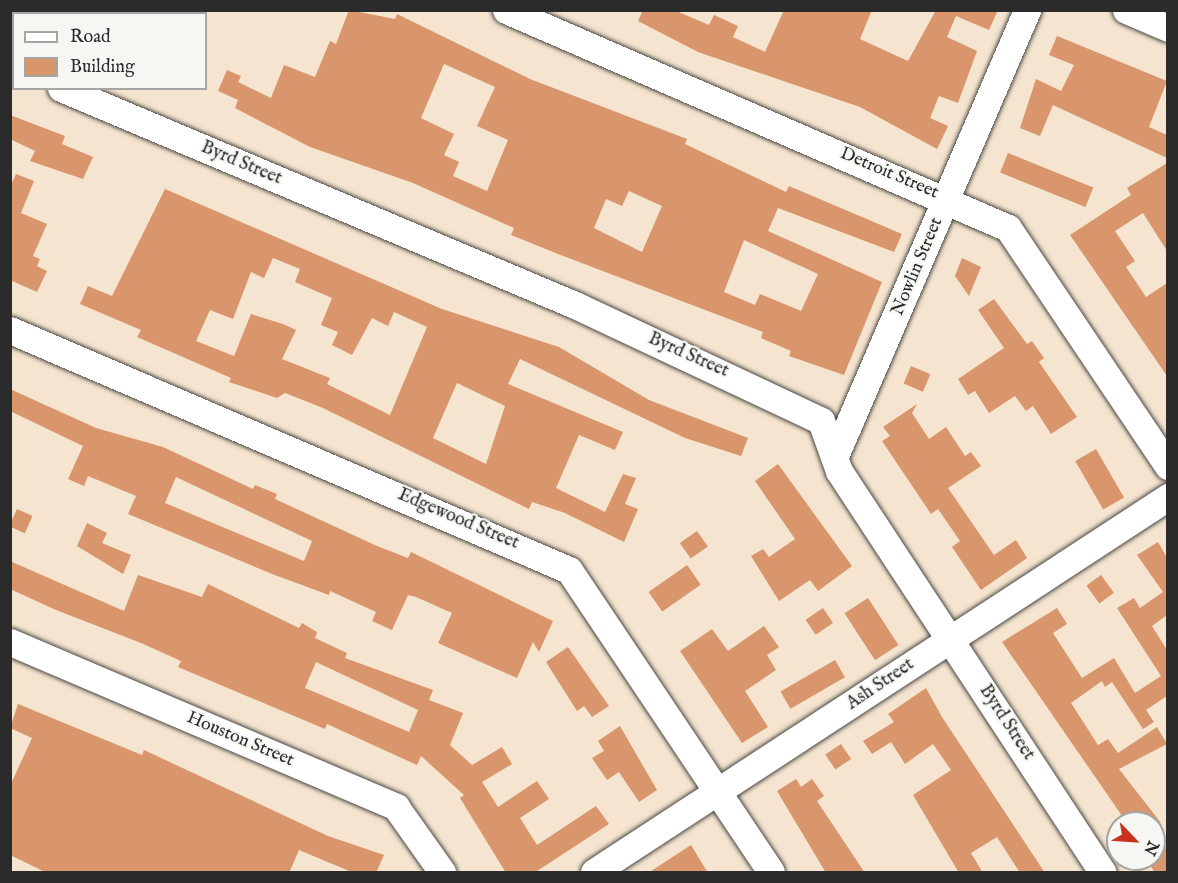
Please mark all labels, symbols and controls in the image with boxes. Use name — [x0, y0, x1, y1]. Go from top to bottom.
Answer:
legend — [12, 12, 207, 90]
text: Road — [70, 26, 111, 49]
text: Building — [70, 56, 135, 79]
street label: Byrd Street — [197, 137, 285, 191]
street label: Detroit Street — [837, 144, 941, 204]
street label: Nowlin Street — [888, 215, 948, 319]
street label: Byrd Street — [644, 329, 732, 383]
street label: Edgewood Street — [394, 485, 522, 555]
street label: Ash Street — [843, 655, 919, 715]
street label: Byrd Street — [974, 681, 1038, 765]
street label: Houston Street — [183, 708, 297, 772]
north arrow — [1106, 811, 1166, 871]
text: N — [1139, 837, 1162, 858]

